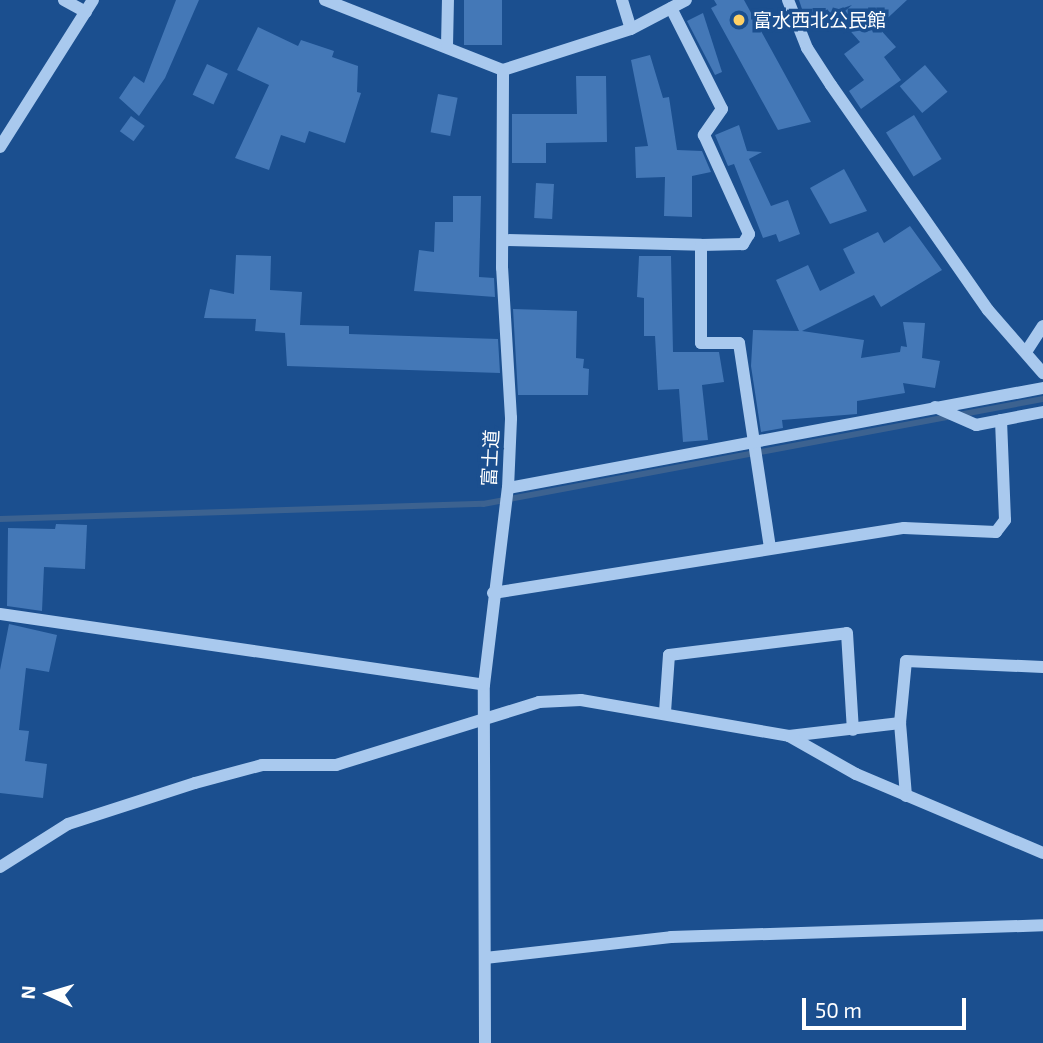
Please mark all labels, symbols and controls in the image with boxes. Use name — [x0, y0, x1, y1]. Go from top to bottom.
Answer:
place label: 富水西北公民館 — [753, 9, 886, 31]
marker: 富水西北公民館 — [731, 12, 747, 28]
street label: 富士道 — [477, 429, 503, 487]
north arrow — [14, 959, 84, 1029]
scale bar — [805, 984, 970, 1028]
text: N — [16, 985, 40, 1000]
text: 50 m — [815, 997, 862, 1022]

